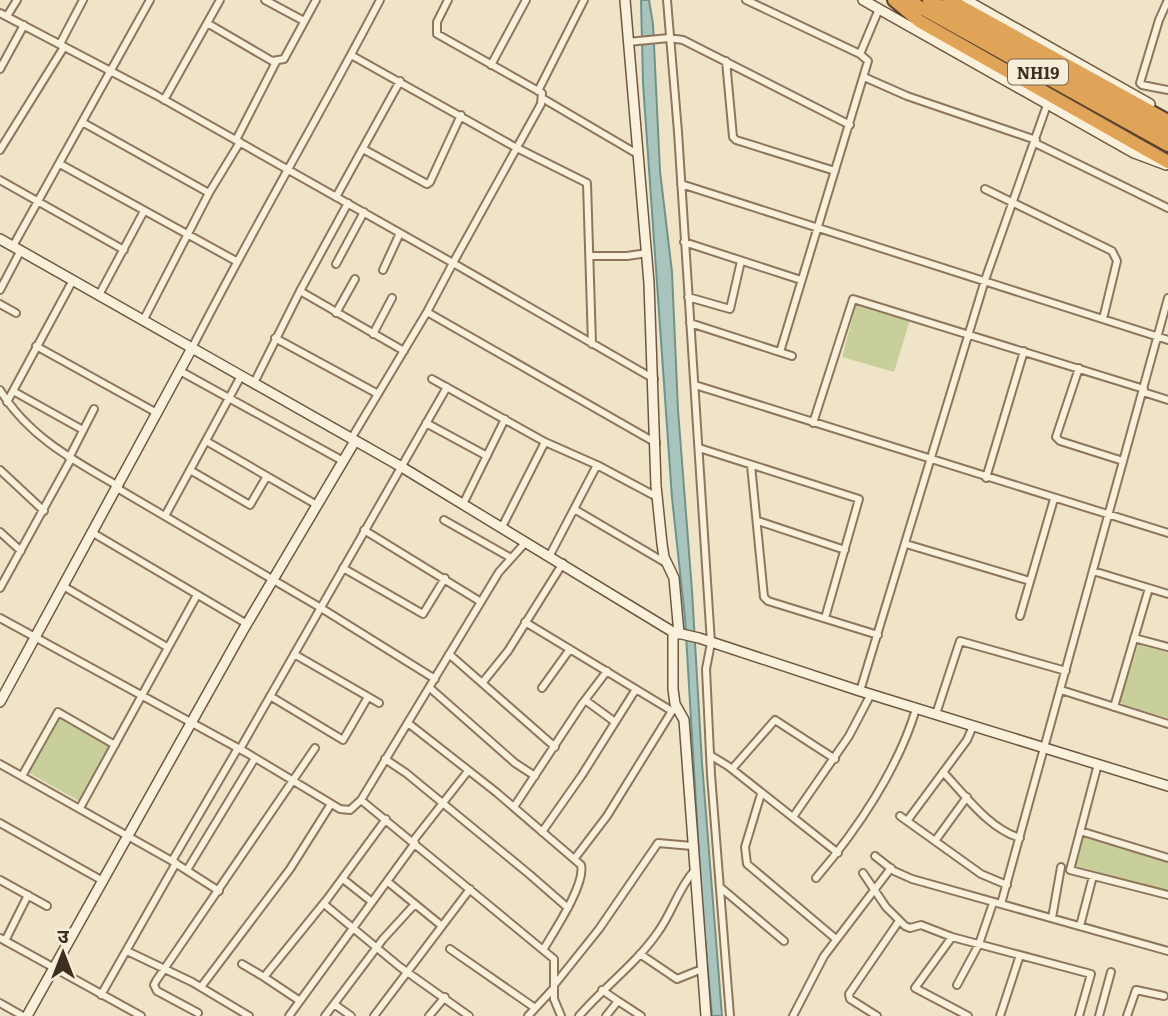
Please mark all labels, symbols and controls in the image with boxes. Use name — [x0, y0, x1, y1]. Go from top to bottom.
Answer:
road number: NH19 — [1008, 60, 1068, 85]
north arrow — [28, 918, 98, 988]
text: उ — [57, 921, 69, 949]

